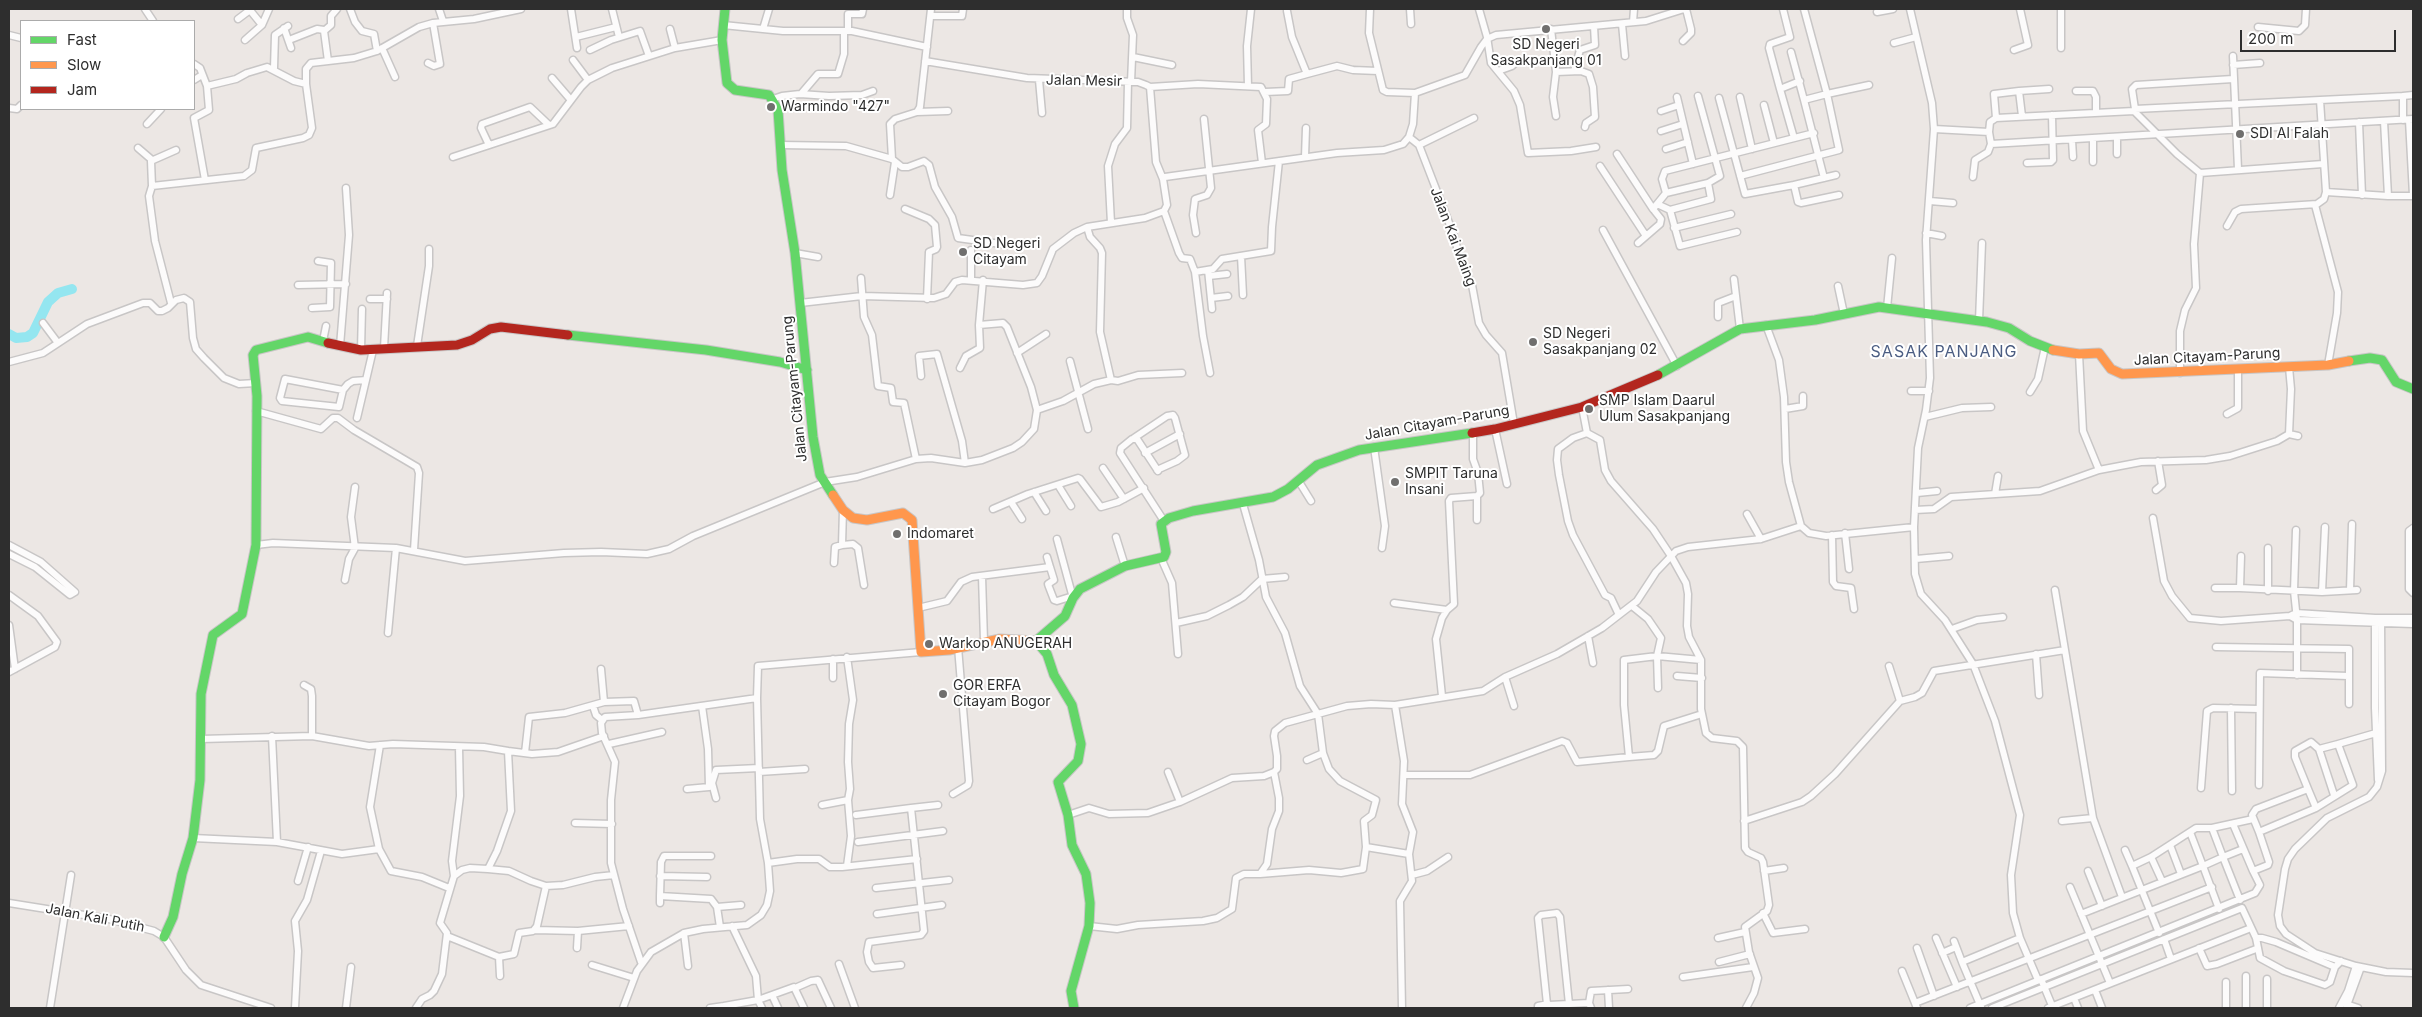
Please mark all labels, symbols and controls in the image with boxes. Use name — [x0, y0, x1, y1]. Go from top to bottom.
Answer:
legend — [20, 20, 195, 110]
scale bar — [2242, 20, 2398, 52]
marker: SD Negeri Sasakpanjang 01 — [1540, 23, 1552, 35]
text: 200 m — [2248, 29, 2293, 48]
text: Fast — [67, 30, 97, 49]
place label: SD Negeri Sasakpanjang 01 — [1490, 37, 1602, 70]
text: Slow — [67, 55, 101, 74]
street label: Jalan Mesir — [1046, 72, 1122, 90]
text: Jam — [67, 80, 97, 99]
place label: Warmindo "427" — [781, 99, 890, 115]
marker: Warmindo "427" — [765, 101, 777, 113]
place label: SDI Al Falah — [2250, 126, 2329, 142]
marker: SDI Al Falah — [2234, 128, 2246, 140]
street label: Jalan Kai Maing — [1426, 185, 1480, 289]
place label: SD Negeri Citayam — [973, 236, 1040, 268]
marker: SD Negeri Citayam — [957, 246, 969, 258]
street label: Jalan Citayam-Parung — [779, 315, 811, 463]
place label: SD Negeri Sasakpanjang 02 — [1543, 326, 1657, 358]
marker: SD Negeri Sasakpanjang 02 — [1527, 336, 1539, 348]
district label: SASAK PANJANG — [1869, 342, 2019, 362]
street label: Jalan Citayam-Parung — [2133, 345, 2281, 369]
place label: SMP Islam Daarul Ulum Sasakpanjang — [1599, 393, 1730, 426]
street label: Jalan Citayam-Parung — [1363, 402, 1511, 444]
marker: SMP Islam Daarul Ulum Sasakpanjang — [1583, 403, 1595, 415]
place label: SMPIT Taruna Insani — [1405, 466, 1498, 498]
marker: SMPIT Taruna Insani — [1389, 476, 1401, 488]
place label: Indomaret — [907, 526, 974, 542]
marker: Indomaret — [891, 528, 903, 540]
place label: Warkop ANUGERAH — [939, 636, 1072, 652]
marker: Warkop ANUGERAH — [923, 638, 935, 650]
place label: GOR ERFA Citayam Bogor — [953, 678, 1051, 710]
marker: GOR ERFA Citayam Bogor — [937, 688, 949, 700]
street label: Jalan Kali Putih — [44, 900, 146, 936]

